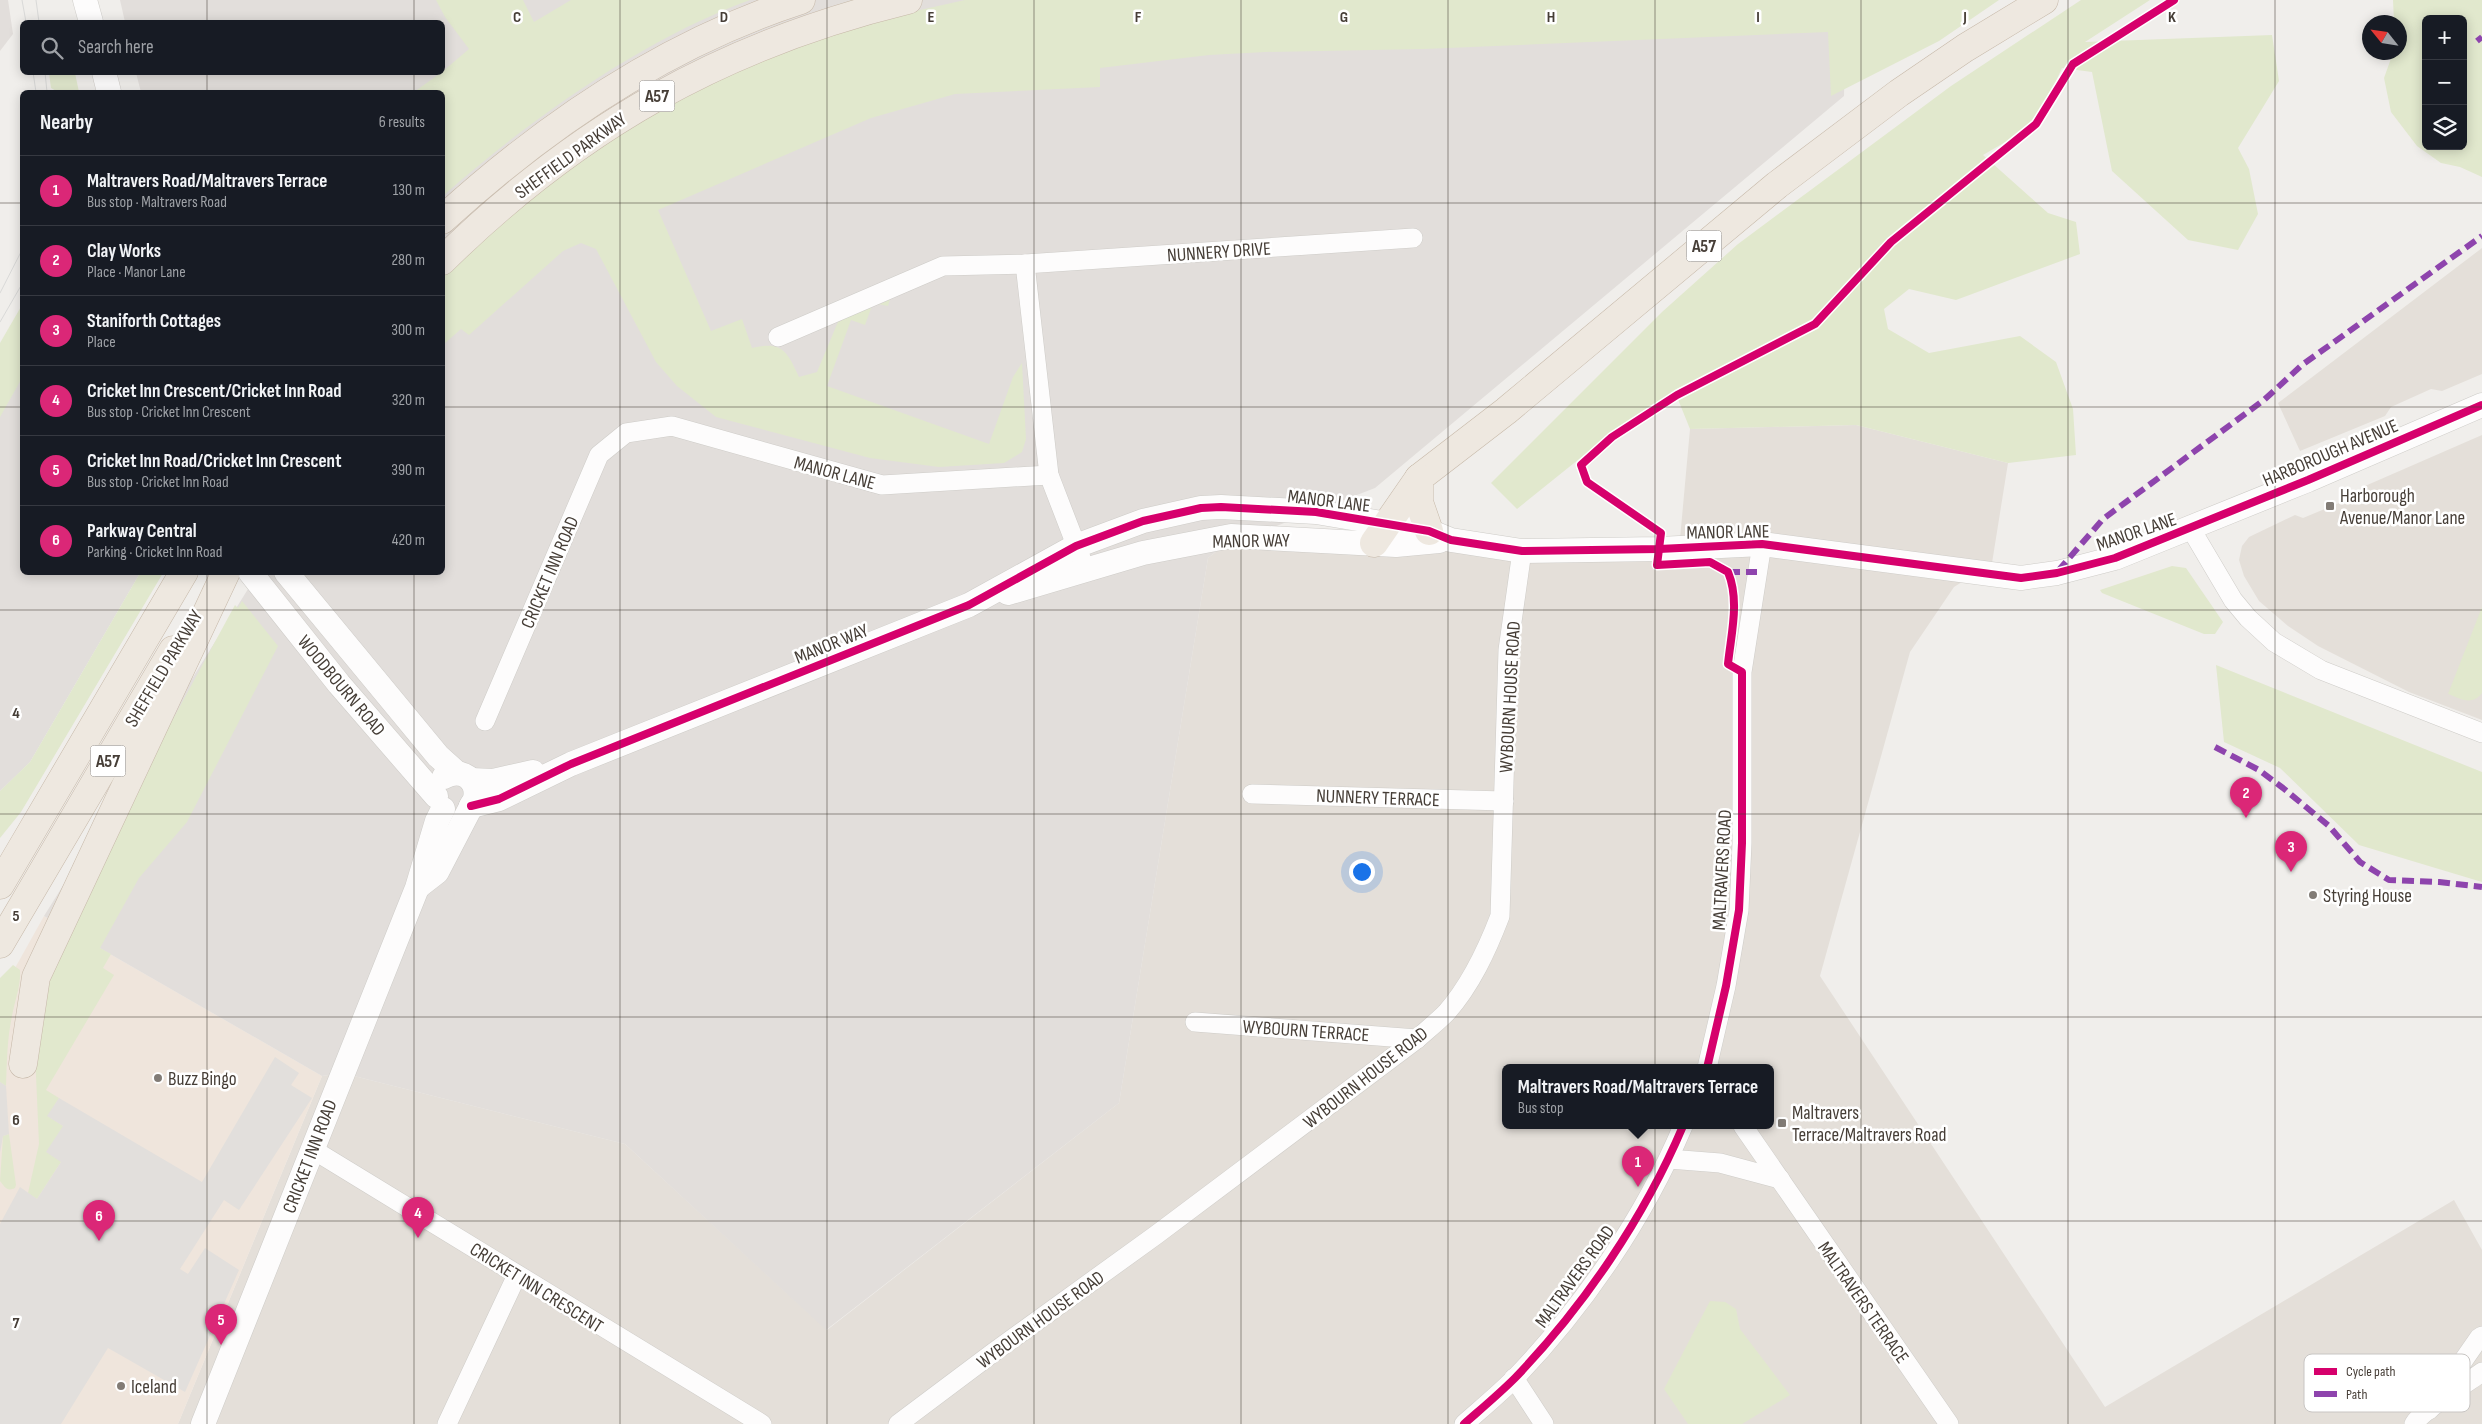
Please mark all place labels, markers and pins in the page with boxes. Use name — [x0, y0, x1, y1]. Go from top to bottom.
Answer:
place label: Harborough Avenue/Manor Lane — [2339, 485, 2465, 530]
marker: Harborough Avenue/Manor Lane — [2324, 500, 2336, 512]
pin: 2 — [2230, 777, 2262, 818]
pin: 3 — [2275, 831, 2307, 872]
place label: Styring House — [2323, 885, 2412, 908]
marker: Styring House — [2307, 889, 2319, 901]
place label: Buzz Bingo — [168, 1068, 237, 1091]
marker: Buzz Bingo — [152, 1072, 164, 1084]
place label: Maltravers Terrace/Maltravers Road — [1792, 1102, 1946, 1147]
marker: Maltravers Terrace/Maltravers Road — [1776, 1117, 1788, 1129]
pin: 1 — [1622, 1146, 1654, 1187]
pin: 4 — [402, 1197, 434, 1238]
pin: 6 — [83, 1200, 115, 1241]
pin: 5 — [205, 1304, 237, 1345]
place label: Iceland — [131, 1376, 177, 1399]
marker: Iceland — [115, 1380, 127, 1392]

